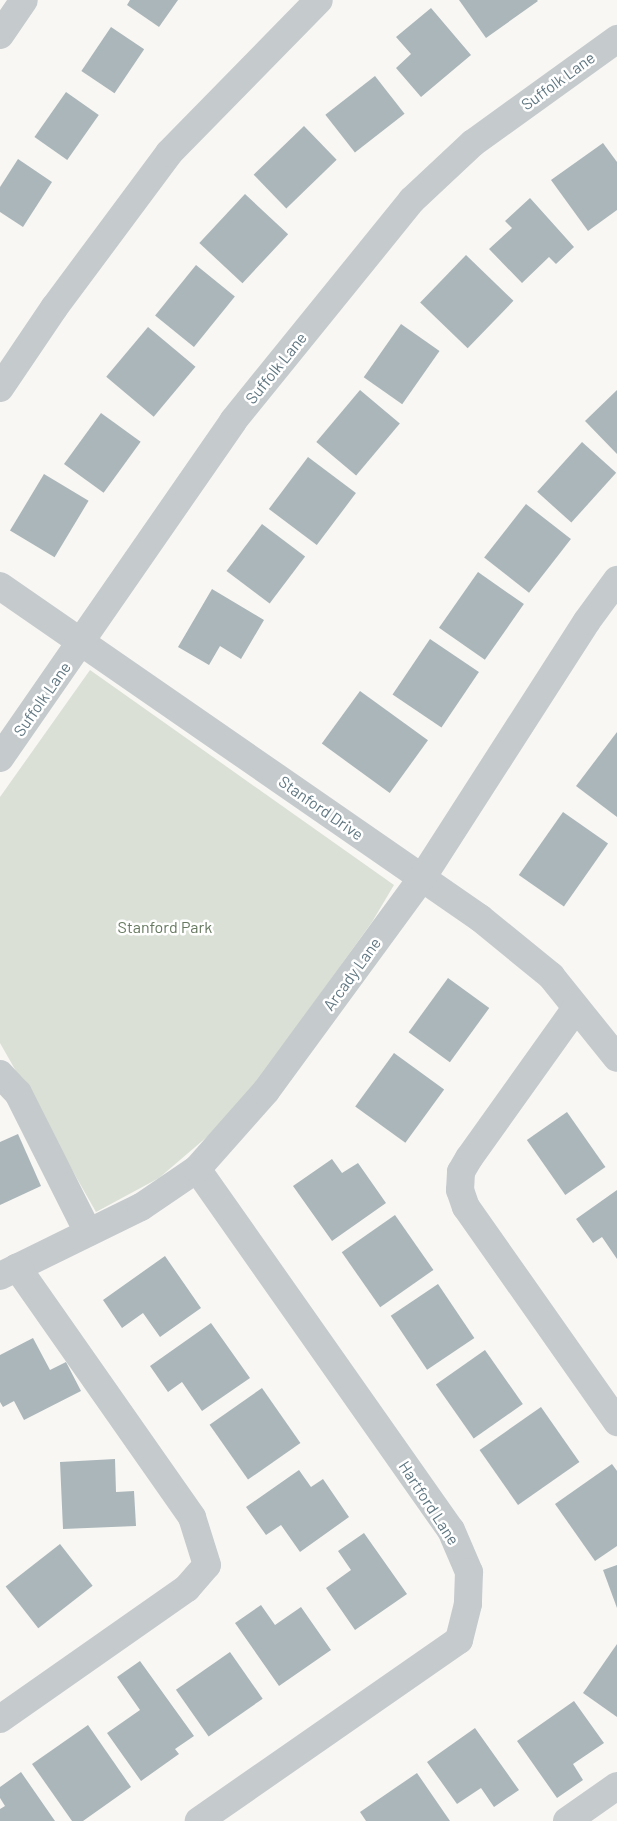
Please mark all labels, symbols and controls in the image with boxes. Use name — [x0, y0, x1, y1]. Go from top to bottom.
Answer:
street label: Suffolk Lane — [517, 48, 599, 114]
street label: Suffolk Lane — [241, 328, 311, 408]
street label: Suffolk Lane — [9, 658, 75, 740]
street label: Stanford Drive — [275, 772, 367, 844]
park label: Stanford Park — [118, 917, 212, 937]
street label: Arcady Lane — [319, 934, 385, 1014]
street label: Hartford Lane — [395, 1457, 463, 1549]

